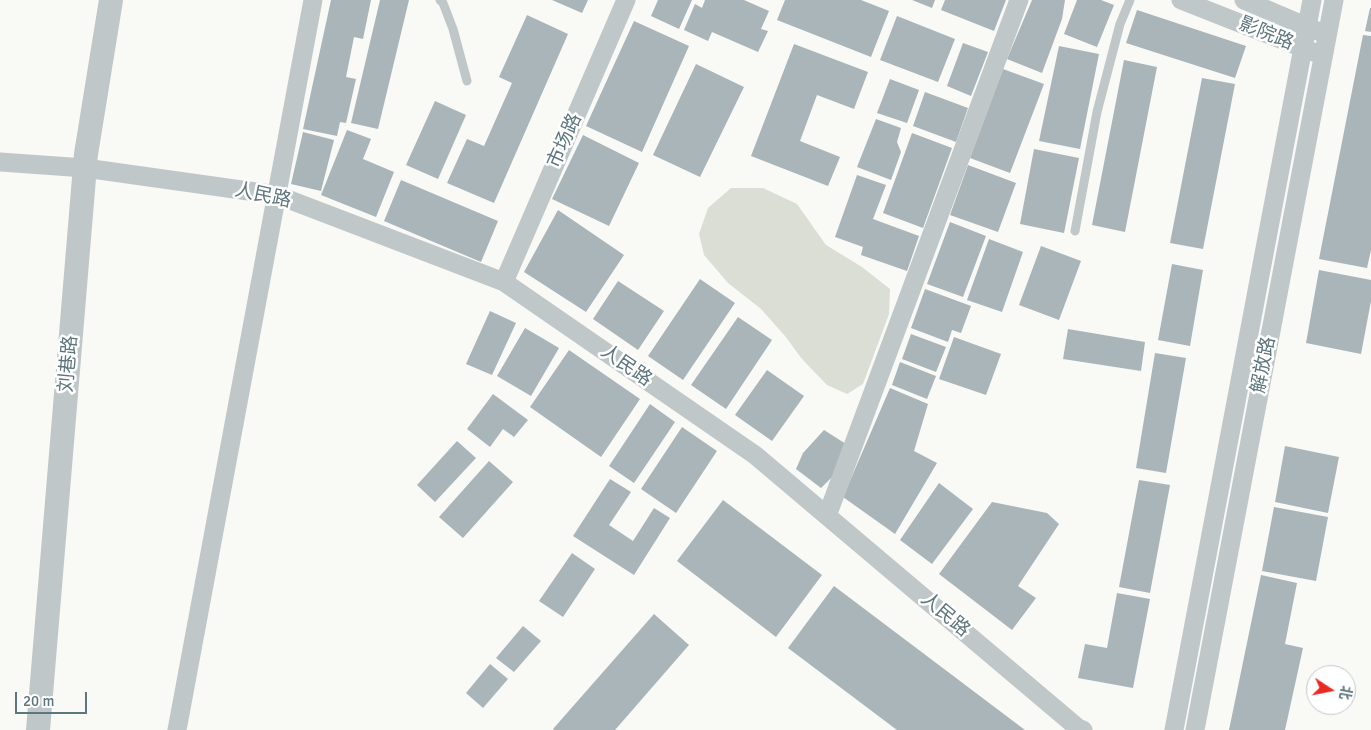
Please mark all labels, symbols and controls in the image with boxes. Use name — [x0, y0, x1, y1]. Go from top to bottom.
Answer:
street label: 影院路 — [1235, 13, 1297, 55]
street label: 市场路 — [543, 110, 587, 172]
street label: 人民路 — [233, 179, 293, 213]
street label: 刘巷路 — [55, 335, 83, 393]
street label: 解放路 — [1247, 335, 1281, 395]
street label: 人民路 — [596, 340, 656, 392]
street label: 人民路 — [916, 588, 974, 642]
north arrow — [1306, 665, 1356, 715]
scale bar — [18, 682, 90, 714]
text: 北 — [1336, 684, 1355, 701]
text: 20 m — [23, 692, 54, 710]

